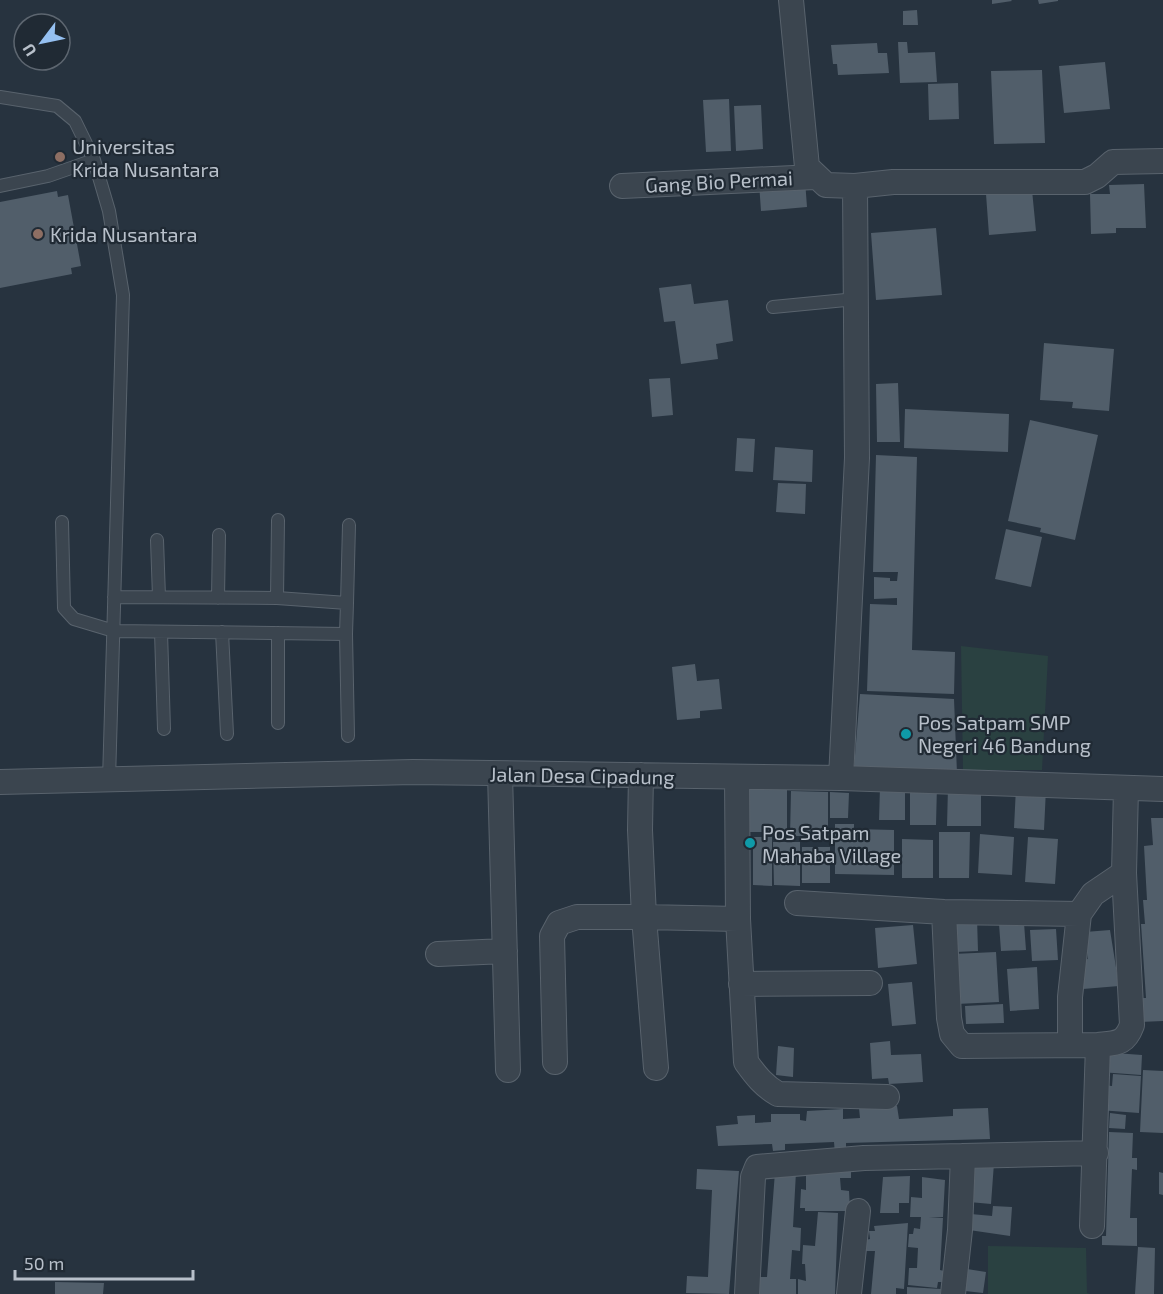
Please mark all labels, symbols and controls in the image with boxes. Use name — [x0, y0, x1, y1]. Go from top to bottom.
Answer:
north arrow — [12, 12, 72, 72]
text: U — [18, 41, 40, 60]
place label: Universitas Krida Nusantara — [72, 134, 220, 181]
marker: Universitas Krida Nusantara — [53, 150, 67, 164]
street label: Gang Bio Permai — [645, 165, 793, 197]
place label: Krida Nusantara — [50, 222, 198, 246]
marker: Krida Nusantara — [31, 227, 45, 241]
place label: Pos Satpam SMP Negeri 46 Bandung — [918, 710, 1091, 757]
marker: Pos Satpam SMP Negeri 46 Bandung — [899, 727, 913, 741]
street label: Jalan Desa Cipadung — [489, 761, 675, 789]
place label: Pos Satpam Mahaba Village — [762, 820, 901, 867]
marker: Pos Satpam Mahaba Village — [743, 836, 757, 850]
scale bar — [15, 1243, 194, 1281]
text: 50 m — [24, 1252, 64, 1274]

